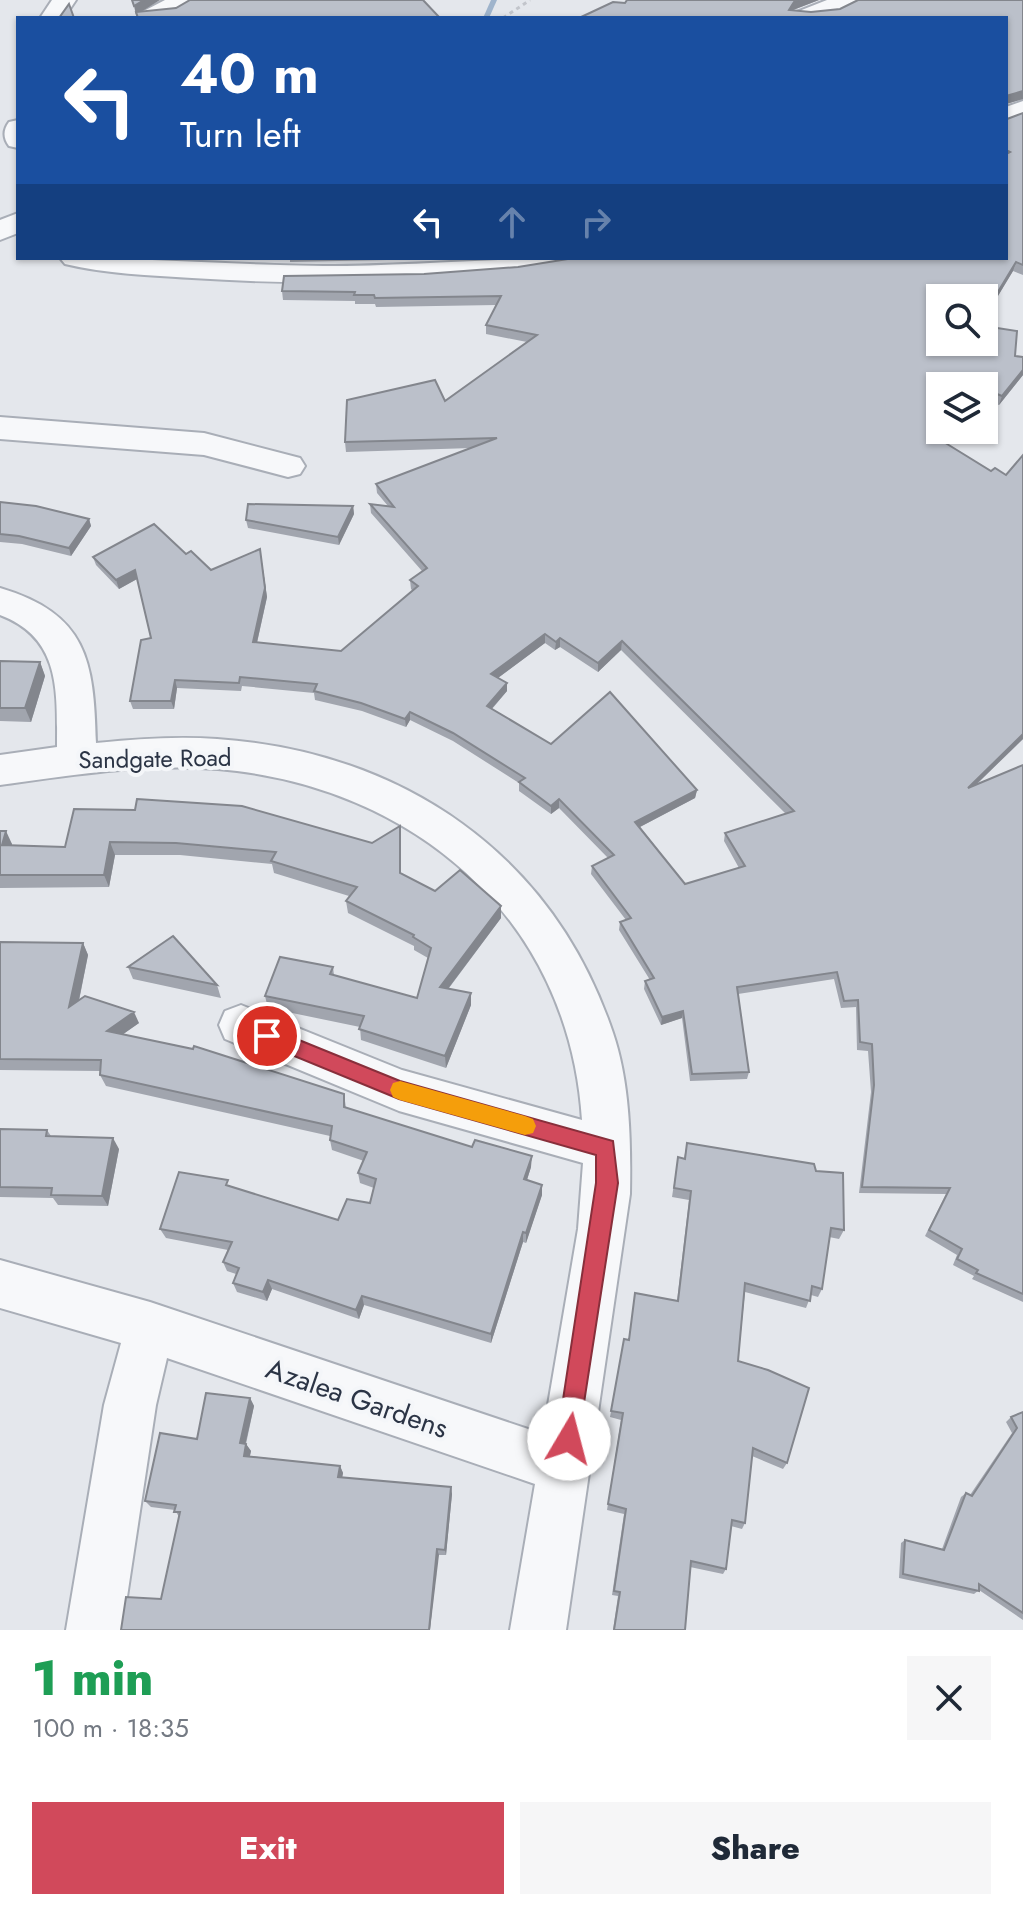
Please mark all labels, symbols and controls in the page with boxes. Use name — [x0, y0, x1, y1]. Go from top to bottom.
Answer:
text: 40 m — [180, 33, 319, 114]
icon: left — [48, 48, 152, 152]
text: Turn left — [180, 108, 301, 160]
icon: left — [406, 200, 450, 244]
icon: ahead — [490, 200, 534, 244]
icon: right — [574, 200, 618, 244]
map controls — [926, 284, 998, 444]
button: search — [926, 284, 998, 356]
button: layers — [926, 372, 998, 444]
street label: Sandgate Road — [78, 740, 232, 777]
pin — [233, 1002, 301, 1070]
icon: arrive — [245, 1014, 289, 1058]
street label: Azalea Gardens — [260, 1348, 453, 1449]
position arrow — [527, 1397, 611, 1481]
text: 1 min — [32, 1644, 153, 1713]
button: close — [907, 1656, 991, 1740]
text: 100 m · 18:35 — [32, 1709, 189, 1747]
button: Exit — [32, 1802, 504, 1894]
button: Share — [520, 1802, 991, 1894]

